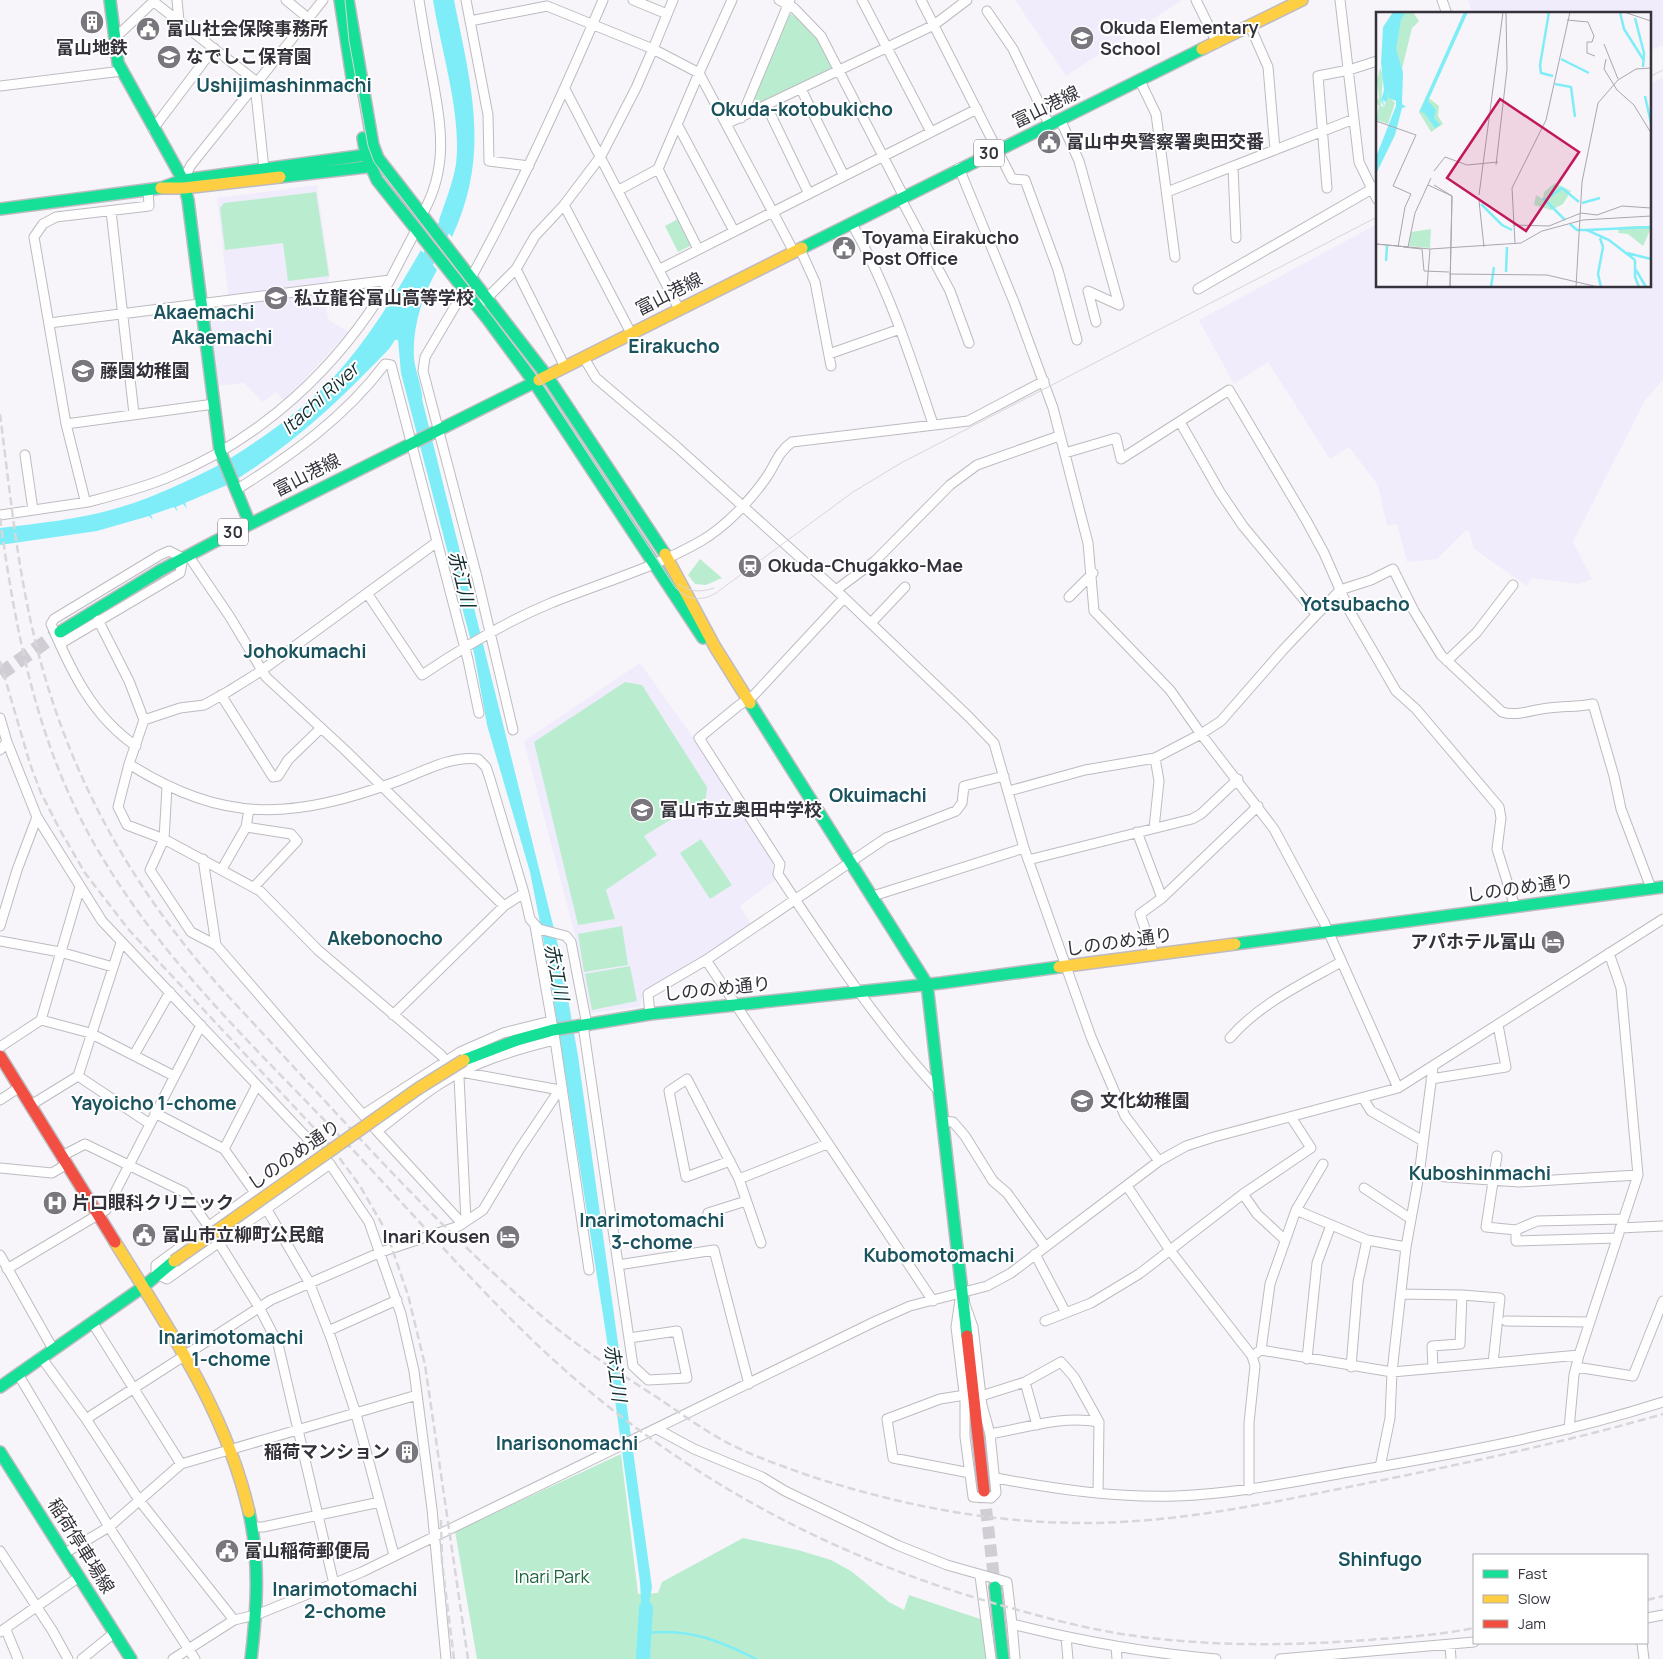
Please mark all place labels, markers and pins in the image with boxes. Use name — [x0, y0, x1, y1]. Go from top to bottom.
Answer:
building icon: 富山地鉄 — [79, 9, 105, 35]
place label: Okuda Elementary School — [1100, 15, 1259, 60]
public building icon: 富山社会保険事務所 — [135, 16, 161, 42]
place label: 富山社会保険事務所 — [166, 16, 328, 40]
school or university icon: Okuda Elementary School — [1069, 25, 1095, 51]
place label: 富山地鉄 — [56, 35, 128, 59]
school or university icon: なでしこ保育園 — [156, 44, 182, 70]
place label: なでしこ保育園 — [186, 44, 312, 68]
public building icon: 富山中央警察署奥田交番 — [1036, 129, 1062, 155]
place label: 富山中央警察署奥田交番 — [1066, 129, 1264, 153]
place label: Toyama Eirakucho Post Office — [862, 225, 1019, 270]
public building icon: Toyama Eirakucho Post Office — [831, 235, 857, 261]
school or university icon: 私立龍谷富山高等学校 — [263, 285, 289, 311]
place label: 私立龍谷富山高等学校 — [294, 285, 474, 309]
school or university icon: 藤園幼稚園 — [70, 358, 96, 384]
place label: 藤園幼稚園 — [100, 358, 190, 382]
station icon: Okuda-Chugakko-Mae — [737, 553, 763, 579]
place label: Okuda-Chugakko-Mae — [768, 553, 963, 577]
school or university icon: 富山市立奥田中学校 — [629, 797, 655, 823]
place label: 富山市立奥田中学校 — [660, 797, 822, 821]
place label: アパホテル富山 — [1410, 929, 1536, 953]
hotel icon: アパホテル富山 — [1540, 929, 1566, 955]
school or university icon: 文化幼稚園 — [1069, 1088, 1095, 1114]
place label: 文化幼稚園 — [1100, 1088, 1190, 1112]
hospital icon: 片口眼科クリニック — [42, 1190, 68, 1216]
place label: 片口眼科クリニック — [72, 1190, 234, 1214]
public building icon: 富山市立柳町公民館 — [131, 1222, 157, 1248]
place label: 富山市立柳町公民館 — [162, 1222, 324, 1246]
place label: Inari Kousen — [383, 1224, 490, 1248]
hotel icon: Inari Kousen — [495, 1224, 521, 1250]
place label: 稲荷マンション — [264, 1439, 390, 1463]
building icon: 稲荷マンション — [394, 1439, 420, 1465]
public building icon: 富山稲荷郵便局 — [214, 1538, 240, 1564]
place label: 富山稲荷郵便局 — [244, 1538, 370, 1562]

